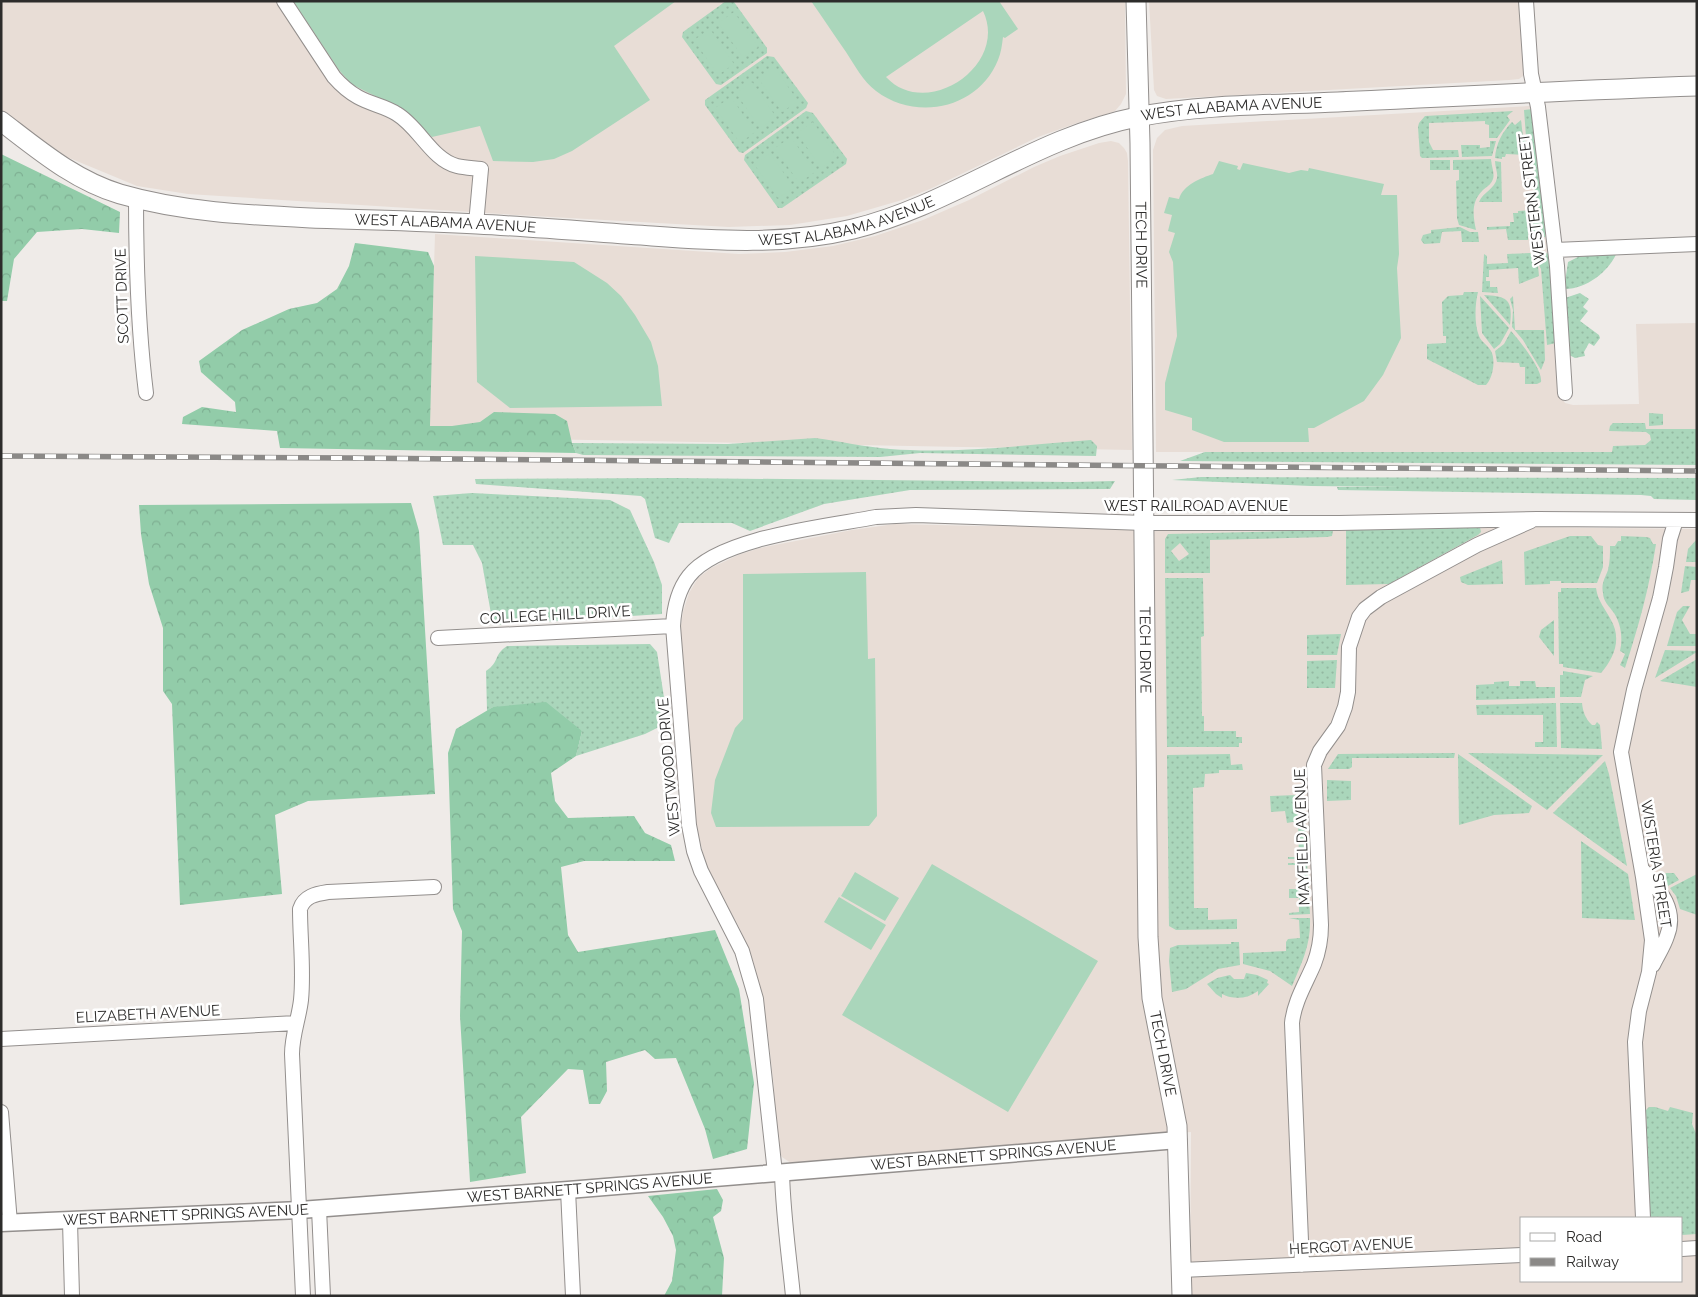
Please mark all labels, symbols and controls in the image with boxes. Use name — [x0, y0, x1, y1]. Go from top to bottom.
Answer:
street label: WEST ALABAMA AVENUE — [1140, 94, 1323, 125]
street label: WESTERN STREET — [1515, 132, 1549, 266]
street label: WEST ALABAMA AVENUE — [758, 192, 938, 249]
street label: TECH DRIVE — [1132, 201, 1150, 288]
street label: WEST ALABAMA AVENUE — [354, 210, 537, 237]
street label: SCOTT DRIVE — [111, 248, 133, 344]
street label: WEST RAILROAD AVENUE — [1104, 497, 1288, 515]
street label: COLLEGE HILL DRIVE — [479, 602, 631, 628]
street label: TECH DRIVE — [1136, 606, 1155, 693]
street label: WESTWOOD DRIVE — [654, 697, 684, 837]
street label: MAYFIELD AVENUE — [1291, 768, 1313, 906]
street label: WISTERIA STREET — [1637, 799, 1675, 929]
street label: ELIZABETH AVENUE — [75, 1001, 221, 1027]
street label: TECH DRIVE — [1146, 1009, 1180, 1098]
street label: WEST BARNETT SPRINGS AVENUE — [870, 1136, 1117, 1174]
street label: WEST BARNETT SPRINGS AVENUE — [467, 1169, 713, 1206]
street label: WEST BARNETT SPRINGS AVENUE — [63, 1200, 309, 1229]
legend — [1520, 1217, 1683, 1282]
text: Road — [1566, 1228, 1602, 1246]
street label: HERGOT AVENUE — [1288, 1234, 1414, 1258]
text: Railway — [1566, 1253, 1619, 1271]

